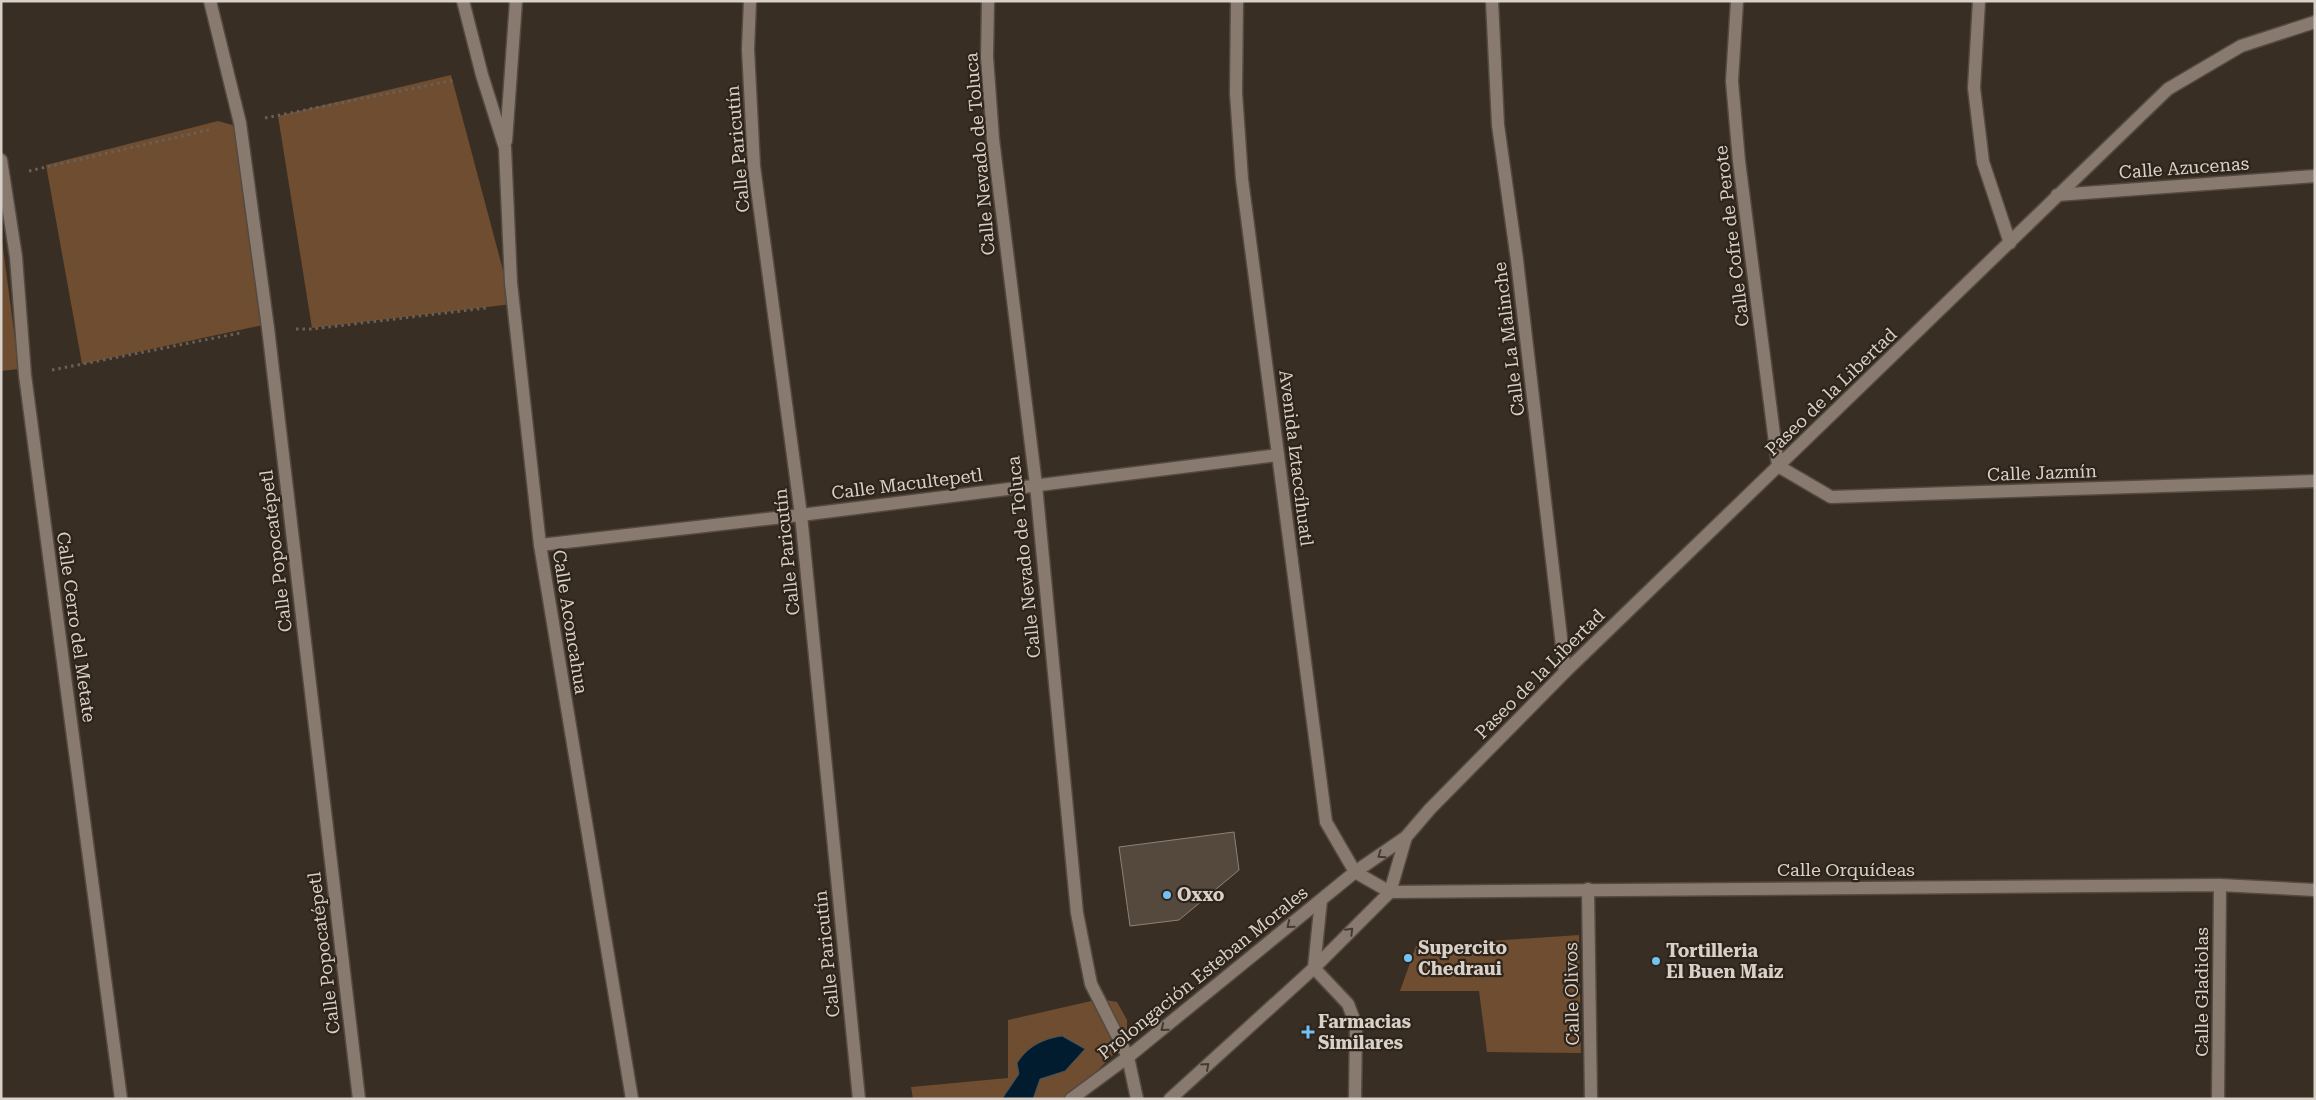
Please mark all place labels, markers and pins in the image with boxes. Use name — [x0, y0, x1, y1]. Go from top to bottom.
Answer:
place label: Oxxo — [1177, 884, 1225, 905]
marker: Oxxo — [1161, 889, 1173, 901]
place label: Supercito Chedraui — [1418, 937, 1507, 979]
place label: Tortilleria El Buen Maiz — [1666, 940, 1783, 982]
marker: Supercito Chedraui — [1402, 952, 1414, 964]
marker: Tortilleria El Buen Maiz — [1650, 955, 1662, 967]
place label: Farmacias Similares — [1318, 1011, 1411, 1053]
marker: Farmacias Similares — [1302, 1026, 1314, 1038]

